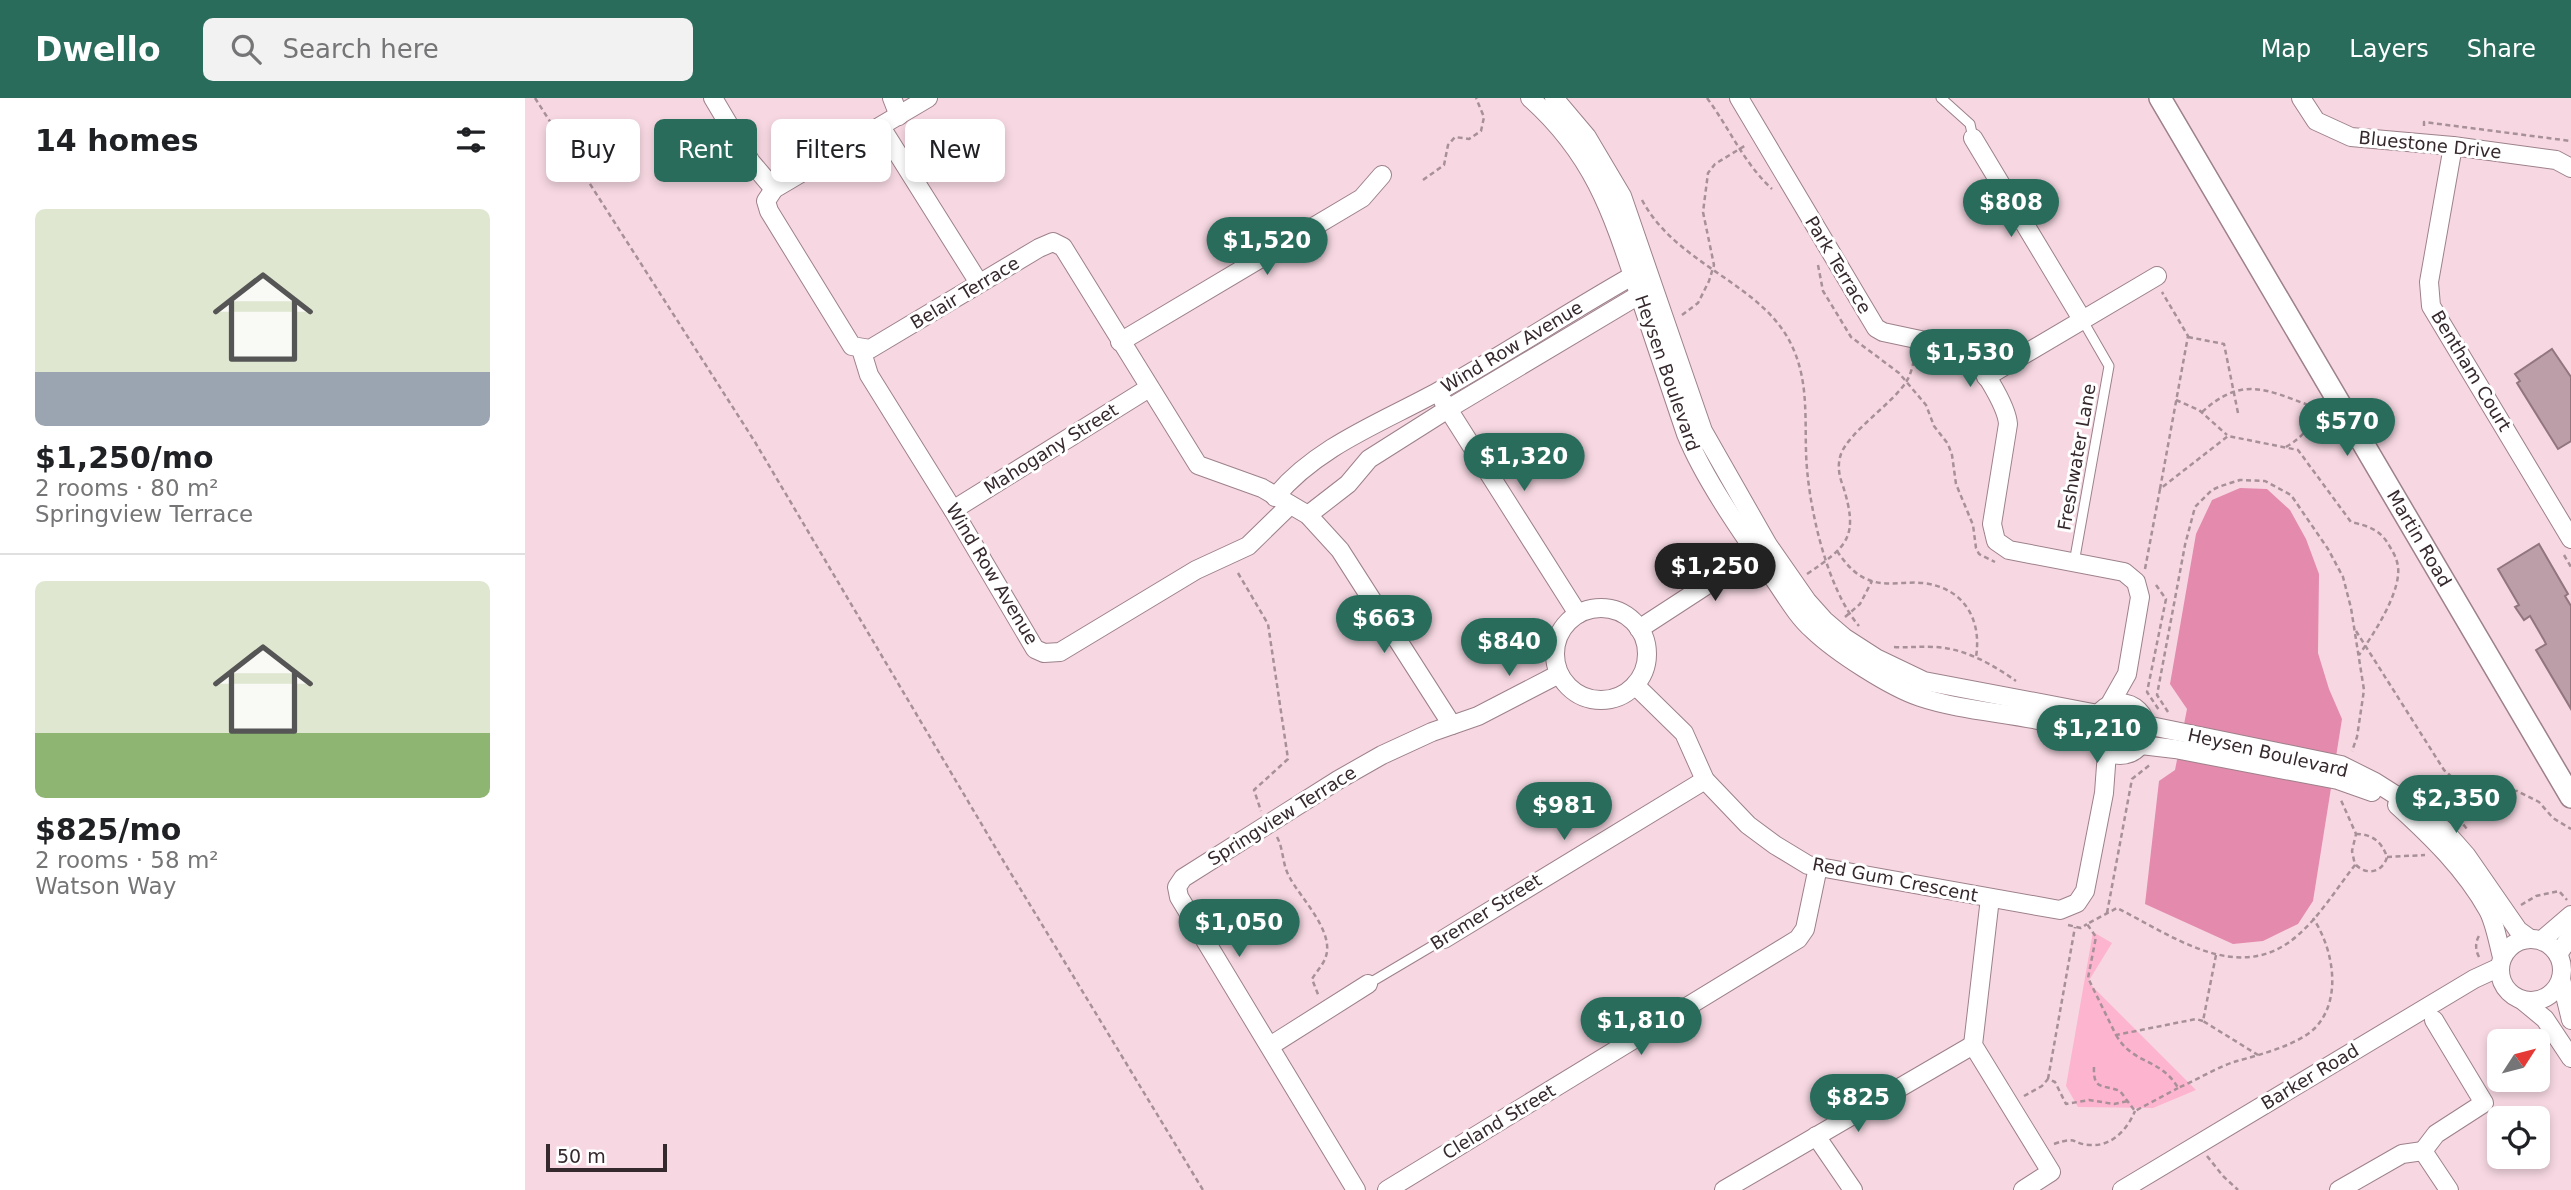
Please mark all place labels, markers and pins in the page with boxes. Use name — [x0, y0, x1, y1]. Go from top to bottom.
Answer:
pin: $808 — [1970, 180, 2052, 239]
pin: $1,520 — [1210, 218, 1324, 277]
pin: $1,530 — [1913, 330, 2027, 389]
pin: $570 — [2306, 398, 2388, 458]
pin: $1,320 — [1467, 434, 1581, 493]
pin: $1,250 — [1658, 544, 1772, 603]
pin: $663 — [1343, 596, 1425, 655]
pin: $840 — [1468, 618, 1550, 678]
pin: $1,210 — [2040, 706, 2154, 765]
pin: $2,350 — [2399, 776, 2513, 835]
pin: $981 — [1523, 782, 1605, 842]
pin: $1,050 — [1182, 900, 1296, 959]
pin: $1,810 — [1584, 998, 1698, 1057]
pin: $825 — [1817, 1074, 1899, 1134]

